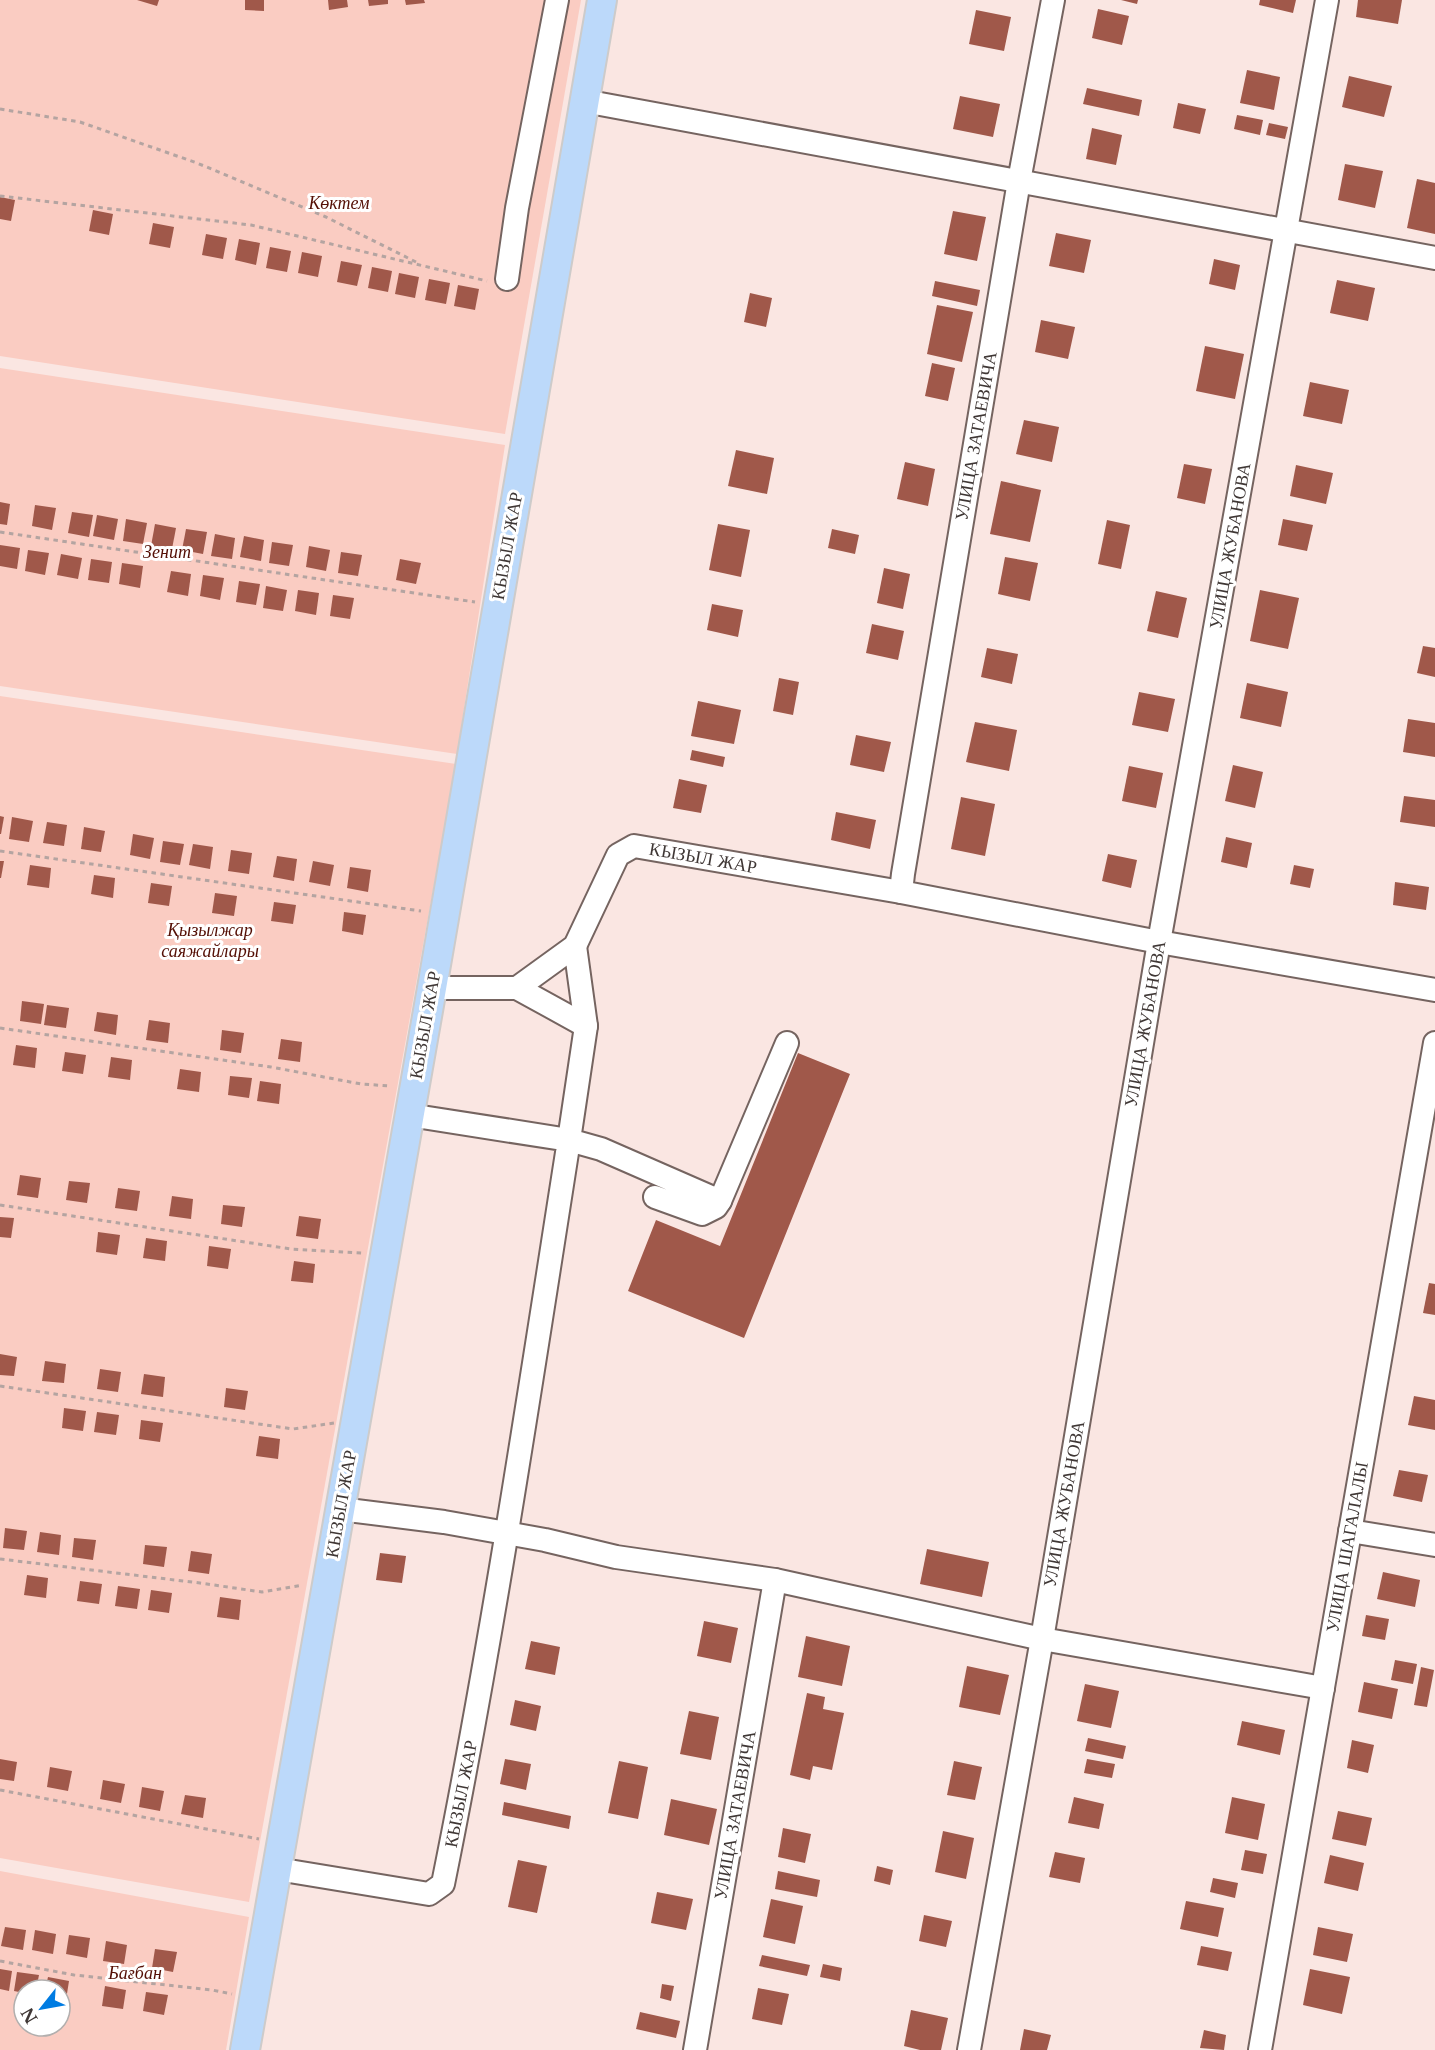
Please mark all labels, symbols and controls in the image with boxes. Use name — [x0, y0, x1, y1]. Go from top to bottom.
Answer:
park label: Көктем — [307, 192, 370, 214]
street label: УЛИЦА ЗАТАЕВИЧА — [950, 350, 1002, 522]
street label: УЛИЦА ЖУБАНОВА — [1205, 461, 1255, 631]
street label: КЫЗЫЛ ЖАР — [487, 490, 527, 602]
park label: Зенит — [143, 541, 191, 563]
street label: КЫЗЫЛ ЖАР — [647, 838, 759, 878]
park label: Қызылжар саяжайлары — [161, 919, 259, 962]
street label: УЛИЦА ЖУБАНОВА — [1120, 939, 1170, 1109]
street label: КЫЗЫЛ ЖАР — [405, 969, 445, 1081]
street label: УЛИЦА ЖУБАНОВА — [1039, 1419, 1089, 1589]
street label: КЫЗЫЛ ЖАР — [321, 1448, 361, 1560]
street label: УЛИЦА ШАГАЛАЛЫ — [1321, 1460, 1373, 1634]
street label: УЛИЦА ЗАТАЕВИЧА — [709, 1729, 761, 1901]
street label: КЫЗЫЛ ЖАР — [440, 1738, 482, 1850]
park label: Бағбан — [107, 1962, 162, 1984]
north arrow — [12, 1978, 72, 2038]
text: N — [17, 2004, 42, 2027]

